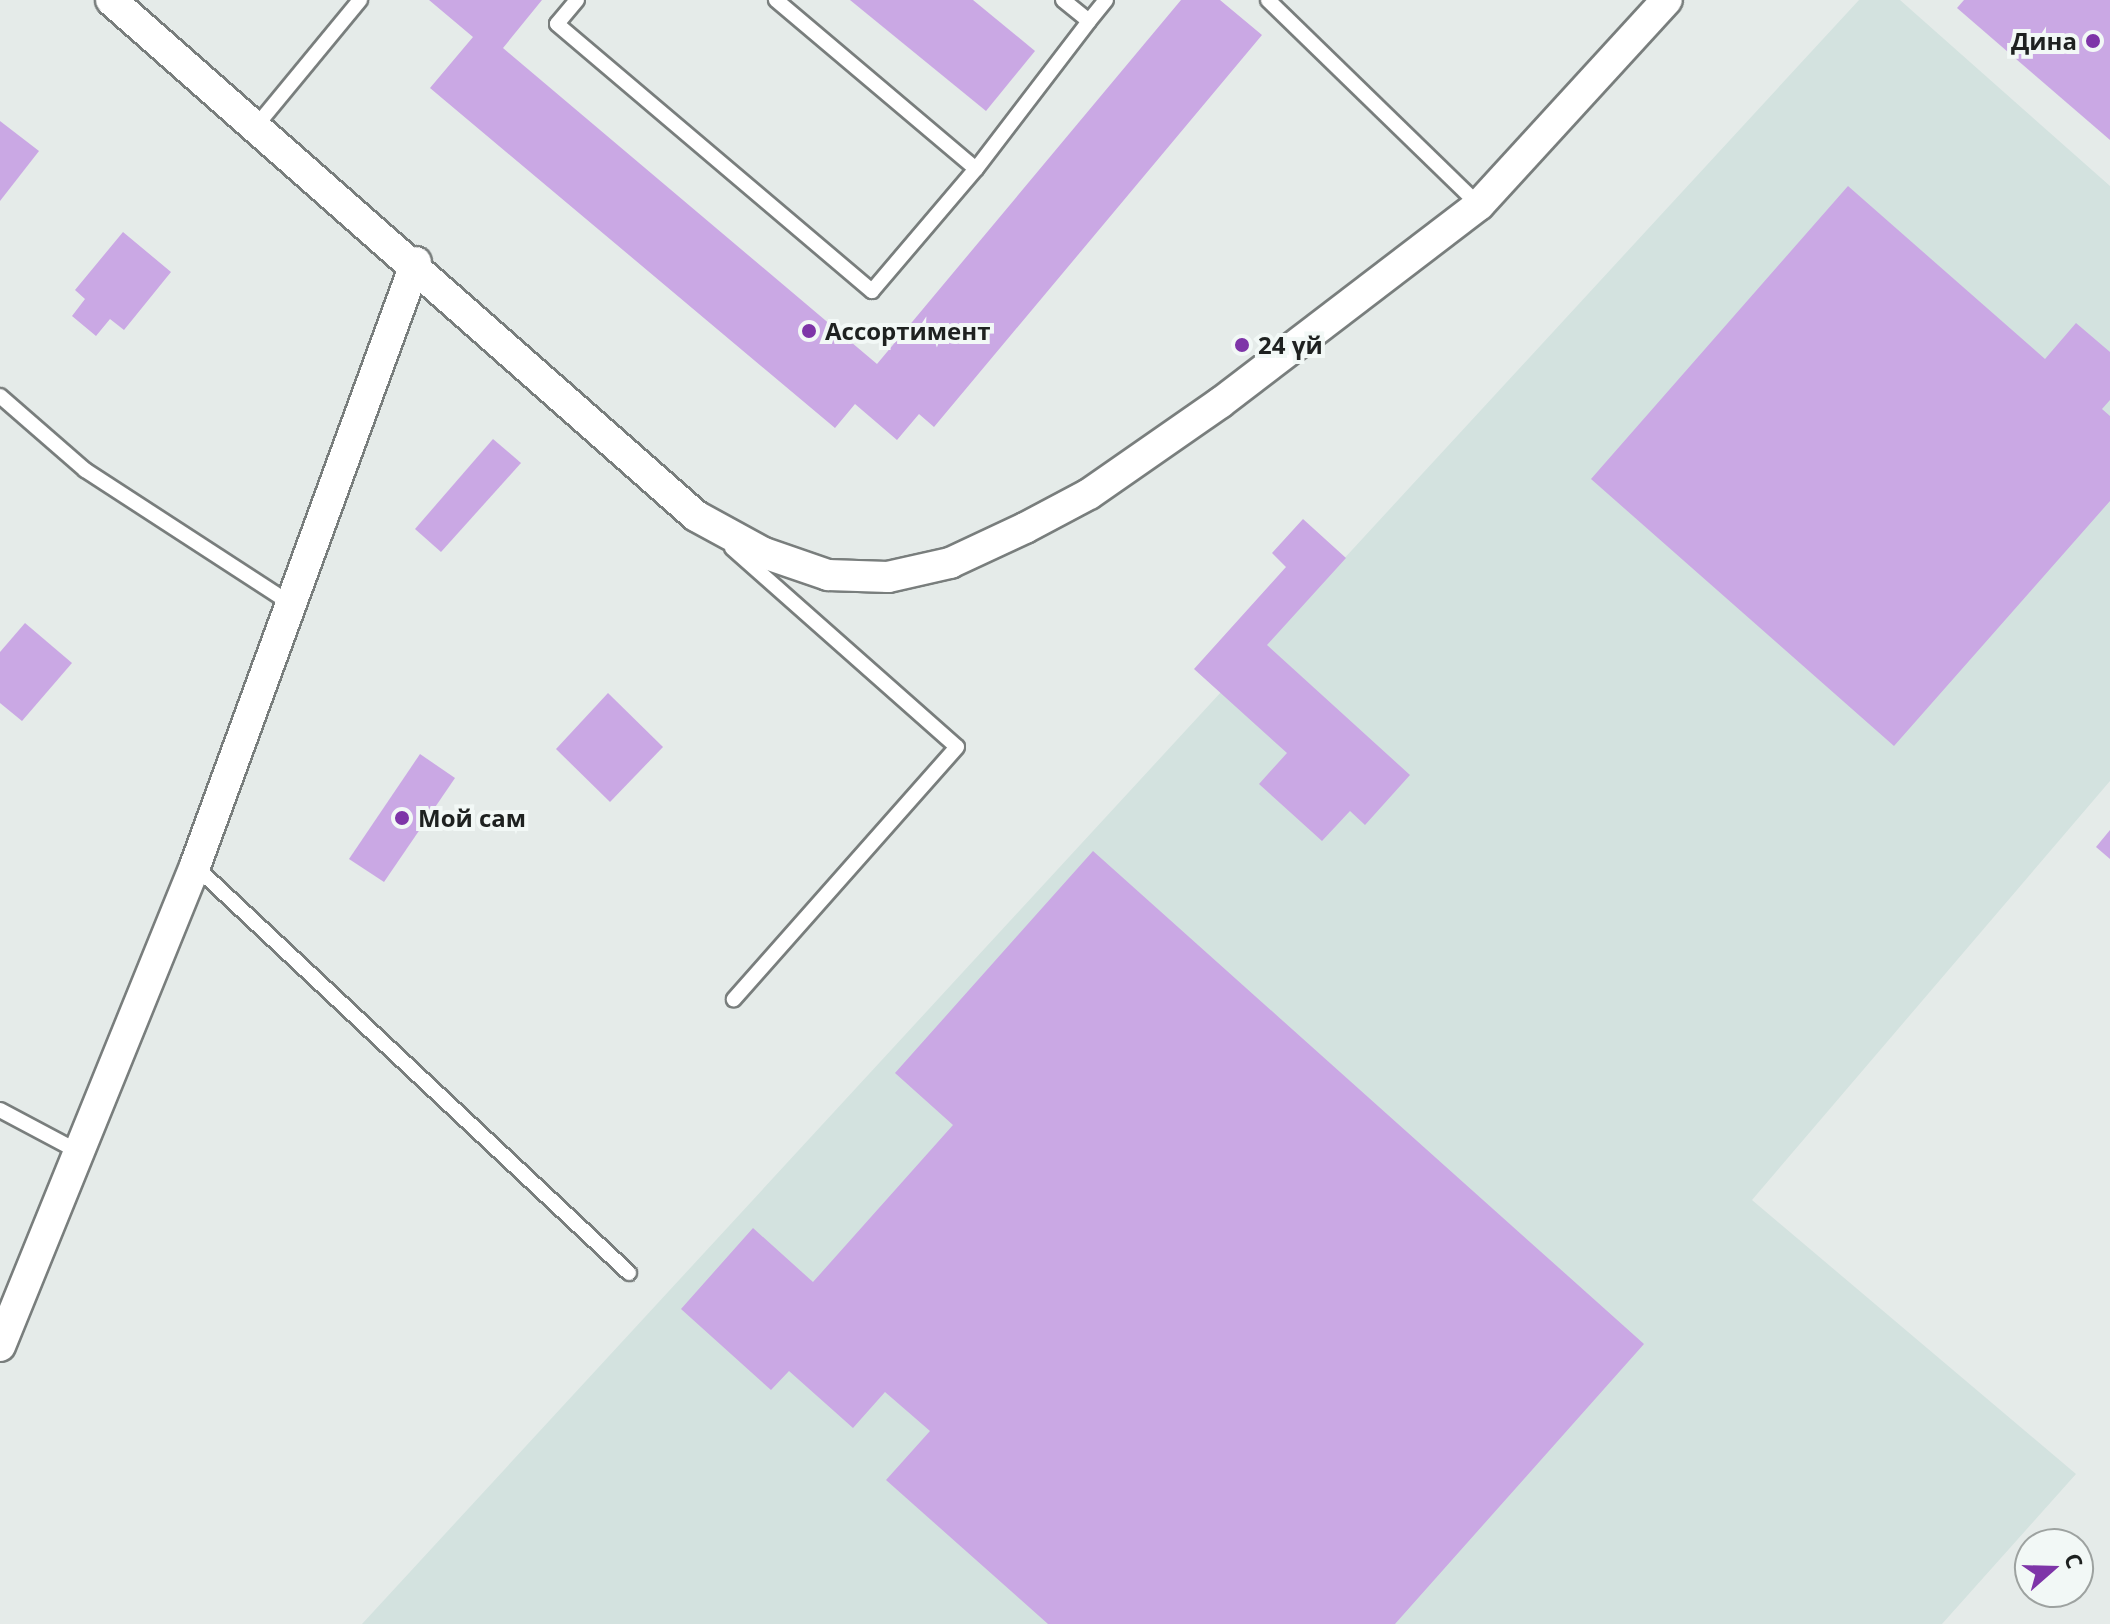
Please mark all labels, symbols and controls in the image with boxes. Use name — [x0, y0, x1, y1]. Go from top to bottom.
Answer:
place label: Дина — [2011, 27, 2077, 55]
marker: Дина — [2084, 32, 2102, 50]
place label: Ассортимент — [825, 317, 990, 345]
marker: Ассортимент — [800, 322, 818, 340]
place label: 24 үй — [1258, 331, 1323, 359]
marker: 24 үй — [1233, 336, 1251, 354]
place label: Мой сам — [418, 804, 526, 832]
marker: Мой сам — [393, 809, 411, 827]
north arrow — [2014, 1528, 2094, 1608]
text: С — [2058, 1549, 2091, 1572]

